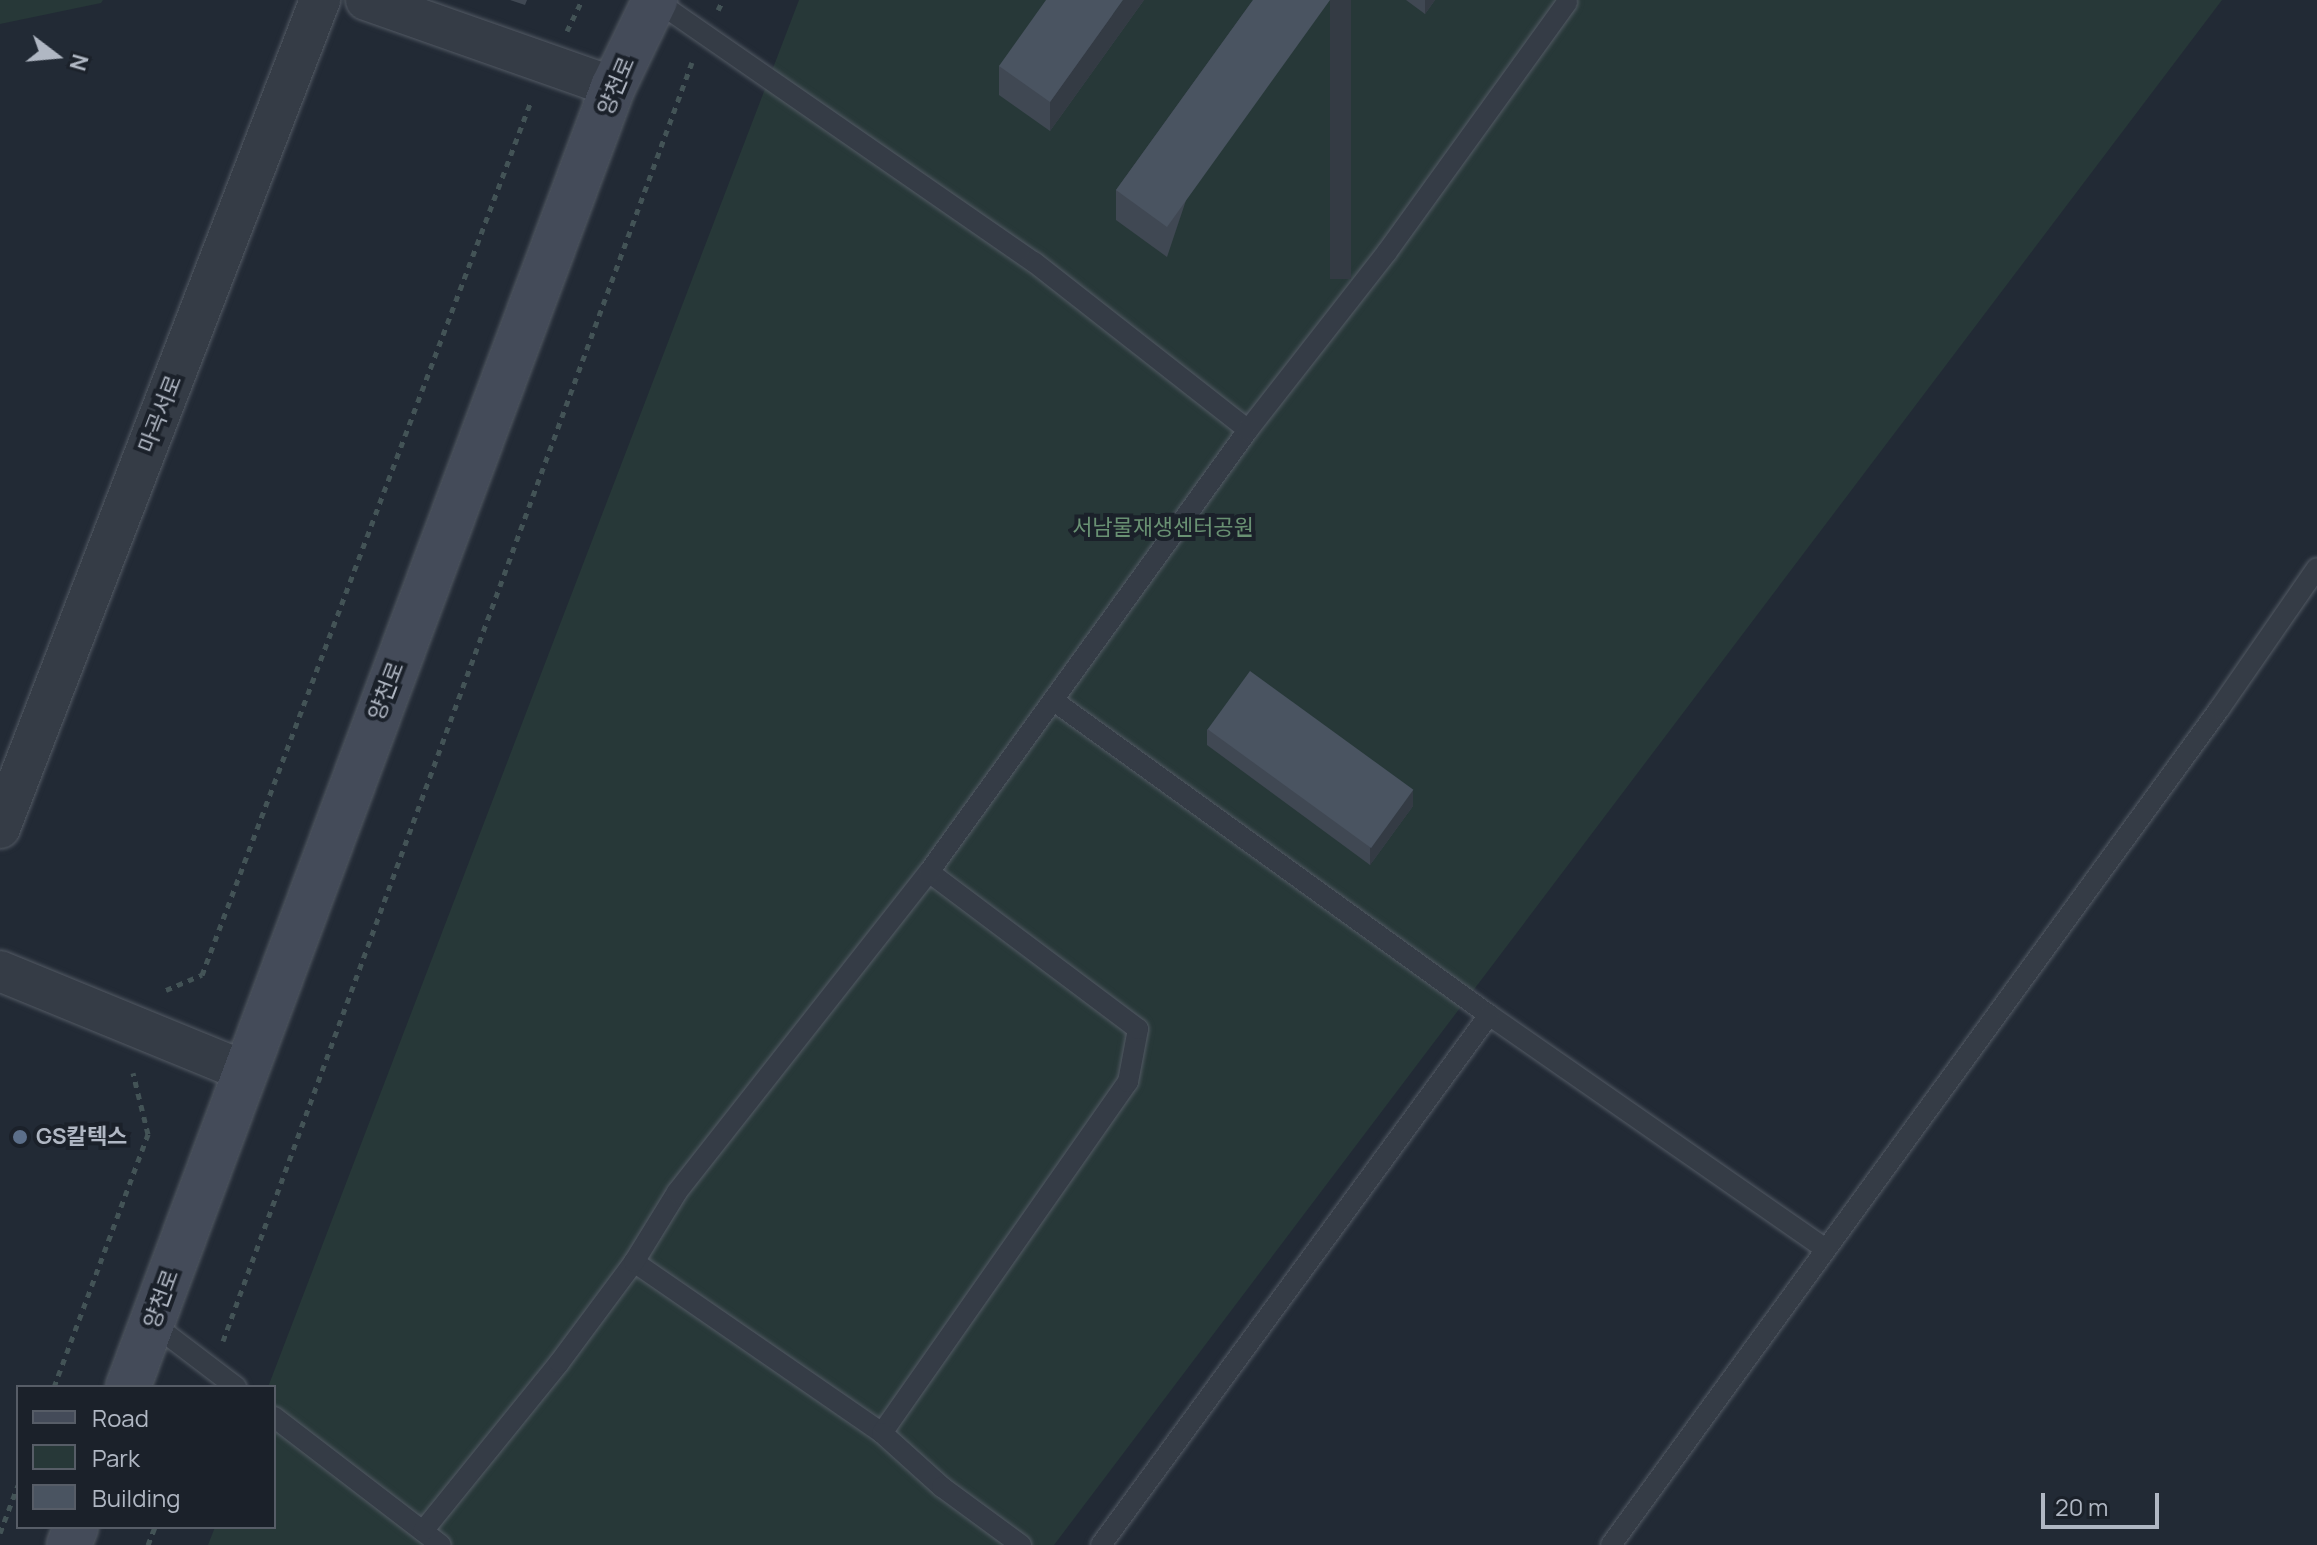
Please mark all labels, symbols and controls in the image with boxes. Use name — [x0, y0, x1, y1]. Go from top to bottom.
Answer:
north arrow — [16, 16, 96, 96]
text: N — [62, 51, 96, 74]
street label: 양천로 — [592, 53, 640, 119]
street label: 마곡서로 — [133, 371, 187, 457]
park label: 서남물재생센터공원 — [1072, 515, 1254, 541]
street label: 양천로 — [363, 658, 409, 724]
place label: GS칼텍스 — [36, 1124, 127, 1150]
marker: GS칼텍스 — [11, 1128, 29, 1146]
street label: 양천로 — [138, 1266, 184, 1332]
legend — [16, 1385, 276, 1529]
text: Road — [92, 1401, 149, 1434]
text: Park — [92, 1441, 140, 1474]
scale bar — [2045, 1477, 2163, 1527]
text: Building — [92, 1481, 180, 1514]
text: 20 m — [2055, 1490, 2108, 1523]

